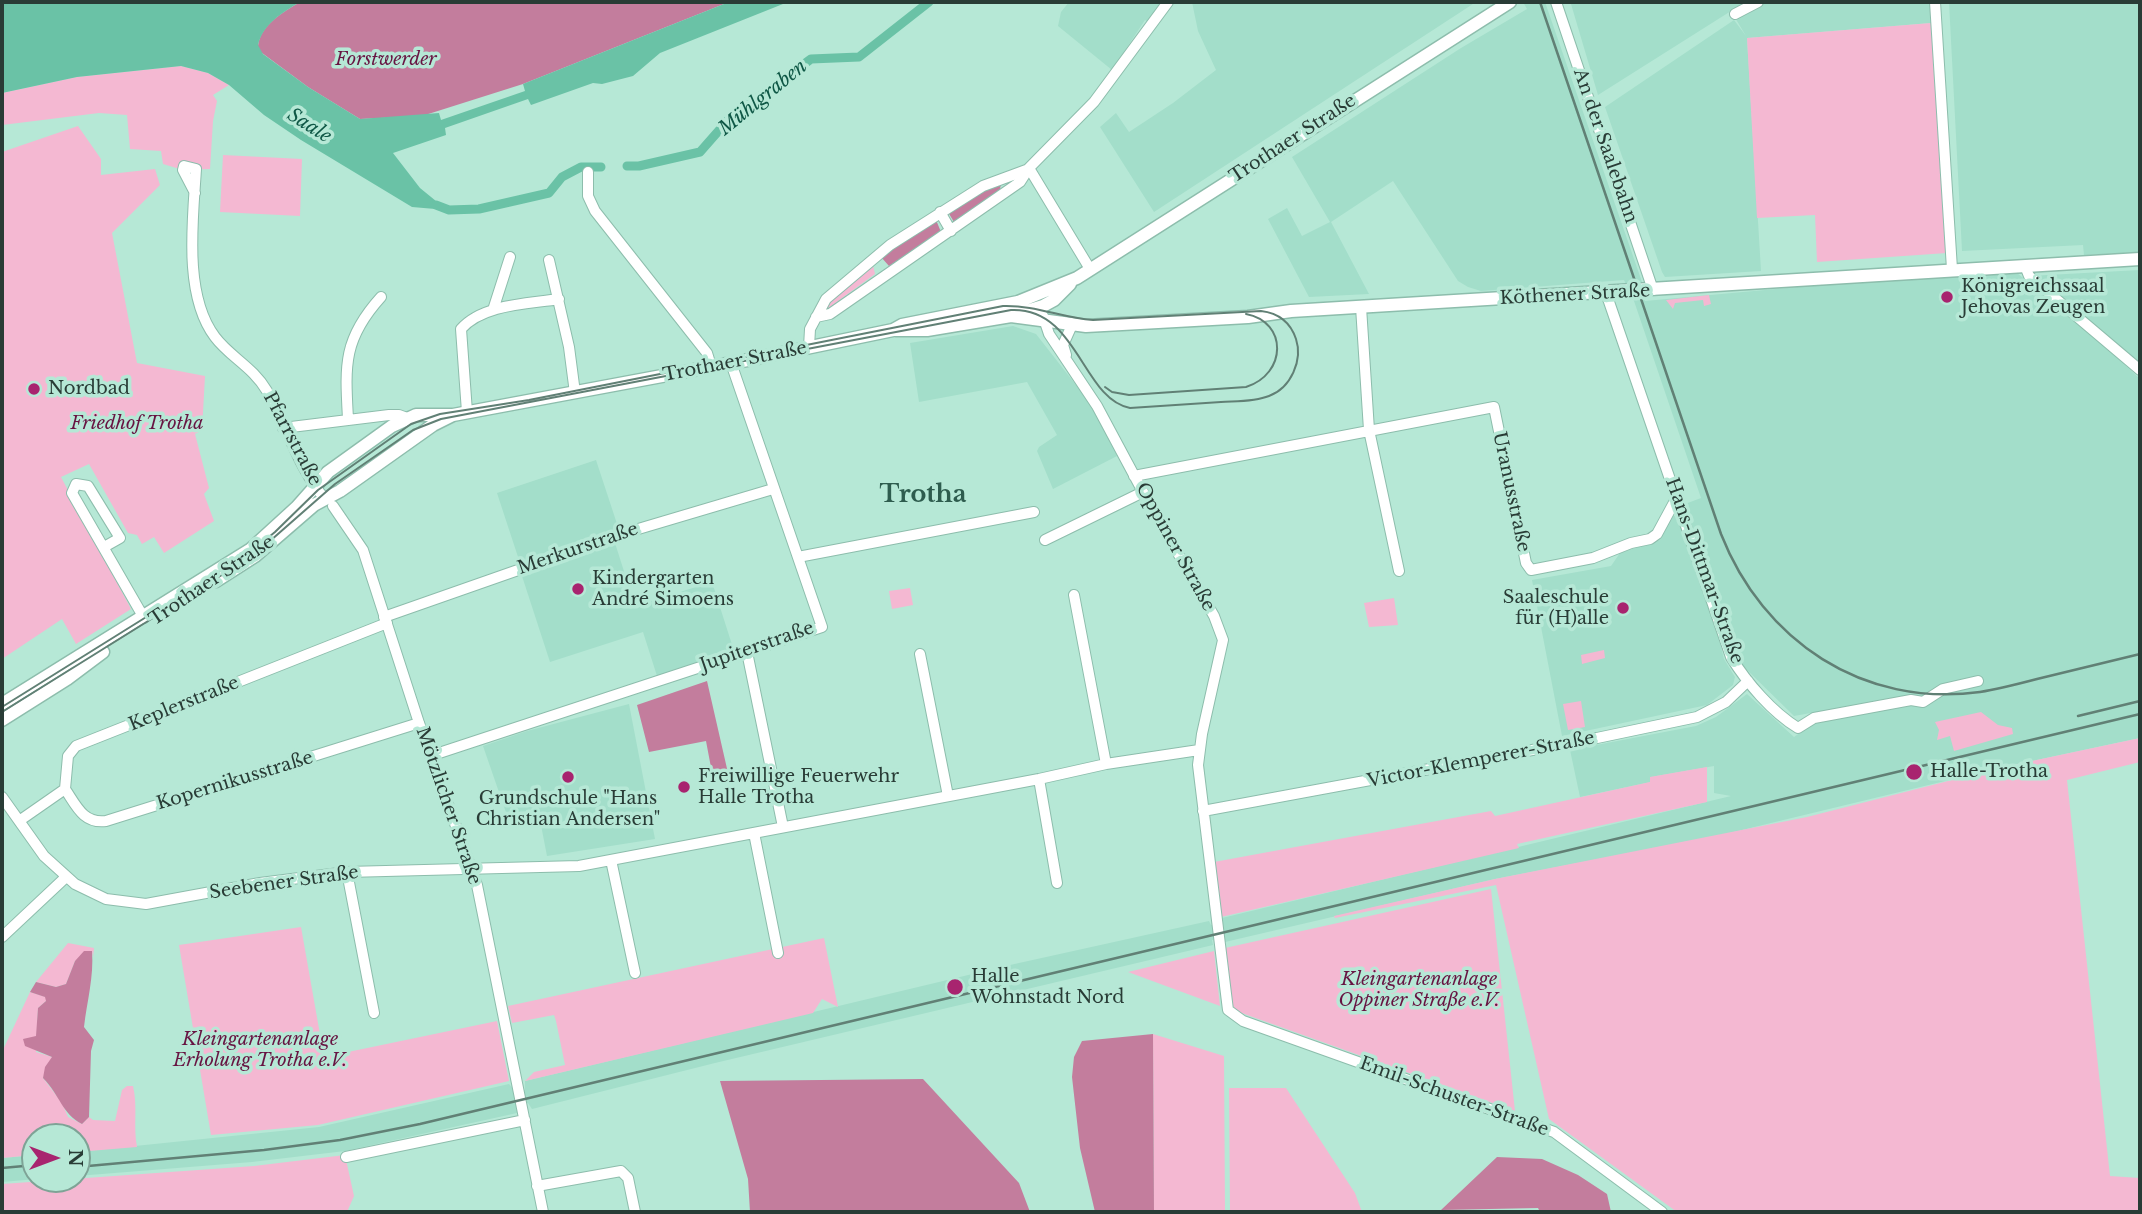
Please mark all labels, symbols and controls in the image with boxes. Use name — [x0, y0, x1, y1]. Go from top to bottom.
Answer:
park label: Forstwerder — [335, 49, 437, 71]
water label: Mühlgraben — [714, 55, 812, 141]
street label: An der Saalebahn — [1568, 66, 1642, 226]
street label: Trothaer Straße — [1226, 90, 1360, 188]
water label: Saale — [283, 104, 335, 148]
place label: Königreichssaal Jehovas Zeugen — [1961, 276, 2106, 318]
street label: Köthener Straße — [1499, 280, 1651, 310]
marker: Königreichssaal Jehovas Zeugen — [1939, 289, 1955, 305]
street label: Trothaer Straße — [661, 337, 809, 387]
place label: Nordbad — [48, 378, 130, 400]
marker: Nordbad — [26, 381, 42, 397]
street label: Pfarrstraße — [258, 388, 326, 490]
park label: Friedhof Trotha — [70, 413, 204, 435]
street label: Uranusstraße — [1488, 430, 1534, 554]
street label: Hans-Dittmar-Straße — [1660, 475, 1748, 667]
street label: Oppiner Straße — [1131, 479, 1219, 615]
district label: Trotha — [880, 481, 966, 509]
street label: Merkurstraße — [515, 518, 641, 580]
street label: Trothaer Straße — [145, 531, 279, 631]
place label: Kindergarten André Simoens — [592, 568, 734, 610]
marker: Kindergarten André Simoens — [570, 581, 586, 597]
place label: Saaleschule für (H)alle — [1503, 587, 1609, 630]
marker: Saaleschule für (H)alle — [1615, 600, 1631, 616]
street label: Jupiterstraße — [697, 617, 817, 677]
street label: Keplerstraße — [126, 672, 242, 736]
street label: Mötzlicher Straße — [411, 724, 485, 888]
street label: Victor-Klemperer-Straße — [1366, 727, 1596, 793]
street label: Kopernikusstraße — [154, 747, 316, 815]
place label: Halle-Trotha — [1930, 761, 2048, 783]
marker: Halle-Trotha — [1904, 762, 1924, 782]
place label: Freiwillige Feuerwehr Halle Trotha — [698, 766, 899, 808]
marker: Grundschule "Hans Christian Andersen" — [560, 769, 576, 785]
marker: Freiwillige Feuerwehr Halle Trotha — [676, 779, 692, 795]
place label: Grundschule "Hans Christian Andersen" — [476, 788, 660, 830]
street label: Seebener Straße — [208, 862, 360, 904]
place label: Halle Wohnstadt Nord — [971, 966, 1124, 1009]
park label: Kleingartenanlage Oppiner Straße e.V. — [1338, 969, 1500, 1012]
marker: Halle Wohnstadt Nord — [945, 977, 965, 997]
park label: Kleingartenanlage Erholung Trotha e.V. — [173, 1029, 347, 1072]
street label: Emil-Schuster-Straße — [1357, 1053, 1551, 1141]
north arrow — [21, 1123, 91, 1193]
text: N — [64, 1149, 87, 1167]

